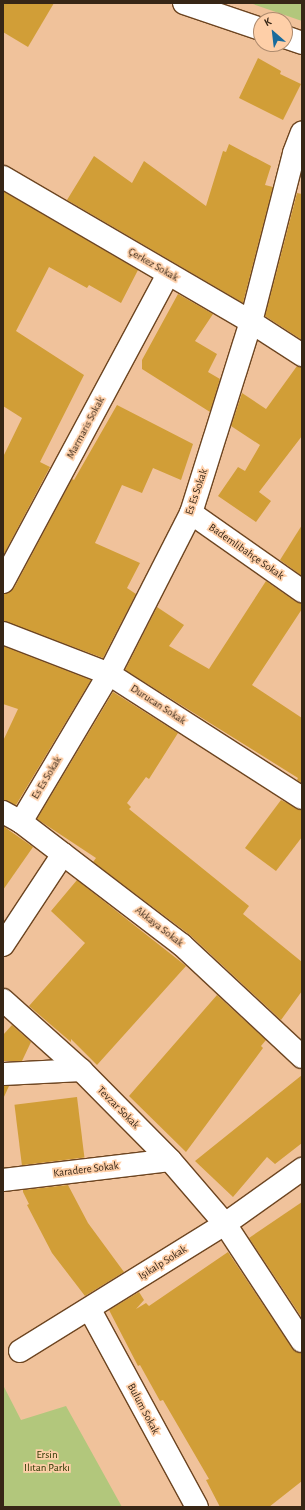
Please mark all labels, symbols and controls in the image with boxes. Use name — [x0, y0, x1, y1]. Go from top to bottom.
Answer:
north arrow — [253, 12, 293, 52]
text: K — [262, 15, 273, 28]
street label: Çerkez Sokak — [126, 245, 180, 285]
street label: Marmaris Sokak — [64, 395, 108, 461]
street label: Es Es Sokak — [183, 467, 211, 517]
street label: Bademlibahçe Sokak — [206, 521, 286, 583]
street label: Durucan Sokak — [128, 682, 188, 728]
street label: Es Es Sokak — [29, 754, 65, 802]
street label: Akkaya Sokak — [132, 904, 186, 950]
street label: Tevzar Sokak — [94, 1084, 142, 1132]
street label: Karadere Sokak — [53, 1159, 119, 1181]
street label: Işıkalp Sokak — [136, 1243, 190, 1283]
street label: Bulum Sokak — [124, 1381, 162, 1437]
park label: Ersin Ilıtan Parkı — [24, 1449, 70, 1475]

